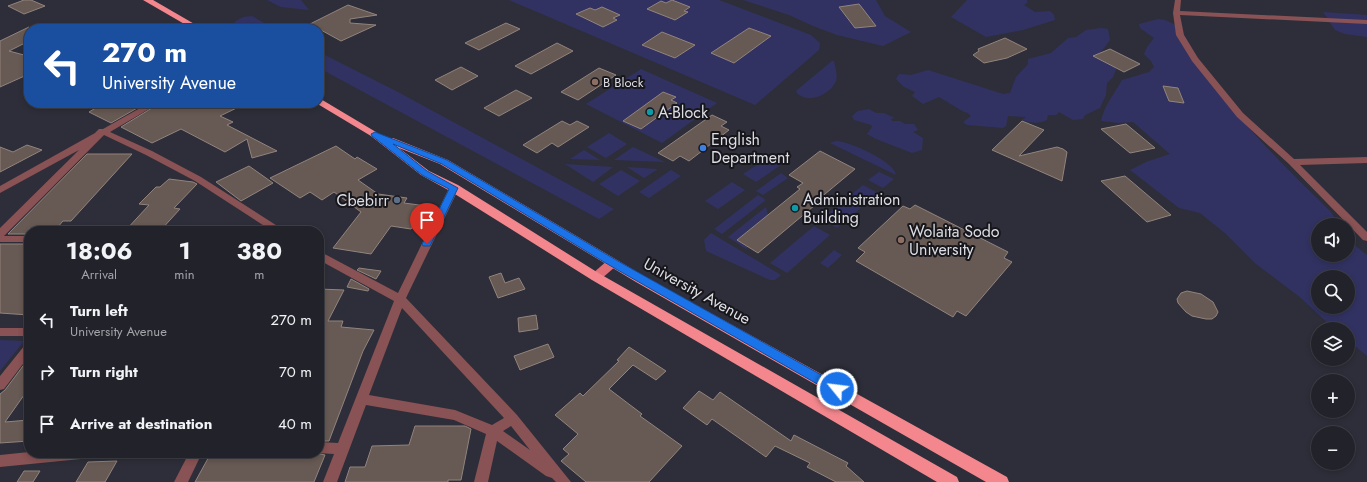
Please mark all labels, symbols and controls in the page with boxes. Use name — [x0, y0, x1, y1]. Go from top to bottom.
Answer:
text: 270 m — [102, 32, 187, 73]
icon: left — [36, 40, 88, 92]
text: University Avenue — [102, 70, 236, 96]
place label: B Block — [603, 73, 644, 92]
marker: B Block — [590, 77, 600, 87]
place label: A-Block — [658, 101, 709, 124]
marker: A-Block — [645, 107, 655, 117]
place label: English Department — [711, 128, 789, 169]
marker: English Department — [698, 143, 708, 153]
place label: Administration Building — [803, 188, 901, 229]
place label: Cbebirr — [336, 189, 390, 212]
marker: Cbebirr — [392, 195, 402, 205]
pin — [410, 203, 444, 244]
marker: Administration Building — [790, 203, 800, 213]
icon: arrive — [416, 209, 438, 231]
map controls — [1311, 218, 1355, 470]
button: sound — [1311, 218, 1355, 262]
place label: Wolaita Sodo University — [909, 220, 1000, 261]
text: 18:06 — [66, 233, 133, 268]
text: 1 — [178, 233, 191, 268]
text: 380 — [236, 233, 282, 268]
marker: Wolaita Sodo University — [896, 235, 906, 245]
street label: University Avenue — [639, 252, 755, 330]
text: Arrival — [81, 265, 117, 284]
text: min — [174, 265, 195, 284]
text: m — [254, 265, 264, 284]
button: search — [1311, 270, 1355, 314]
text: Turn left — [70, 300, 128, 322]
icon: left — [36, 309, 58, 331]
text: 270 m — [270, 309, 312, 331]
text: University Avenue — [70, 322, 167, 341]
button: layers — [1311, 322, 1355, 366]
icon: right — [36, 361, 58, 383]
text: Turn right — [70, 361, 138, 383]
text: 70 m — [279, 361, 312, 383]
position arrow — [816, 368, 858, 410]
button: + — [1311, 374, 1355, 418]
icon: arrive — [36, 413, 58, 435]
text: Arrive at destination — [70, 413, 212, 435]
text: 40 m — [278, 413, 312, 435]
button: − — [1311, 426, 1355, 470]

